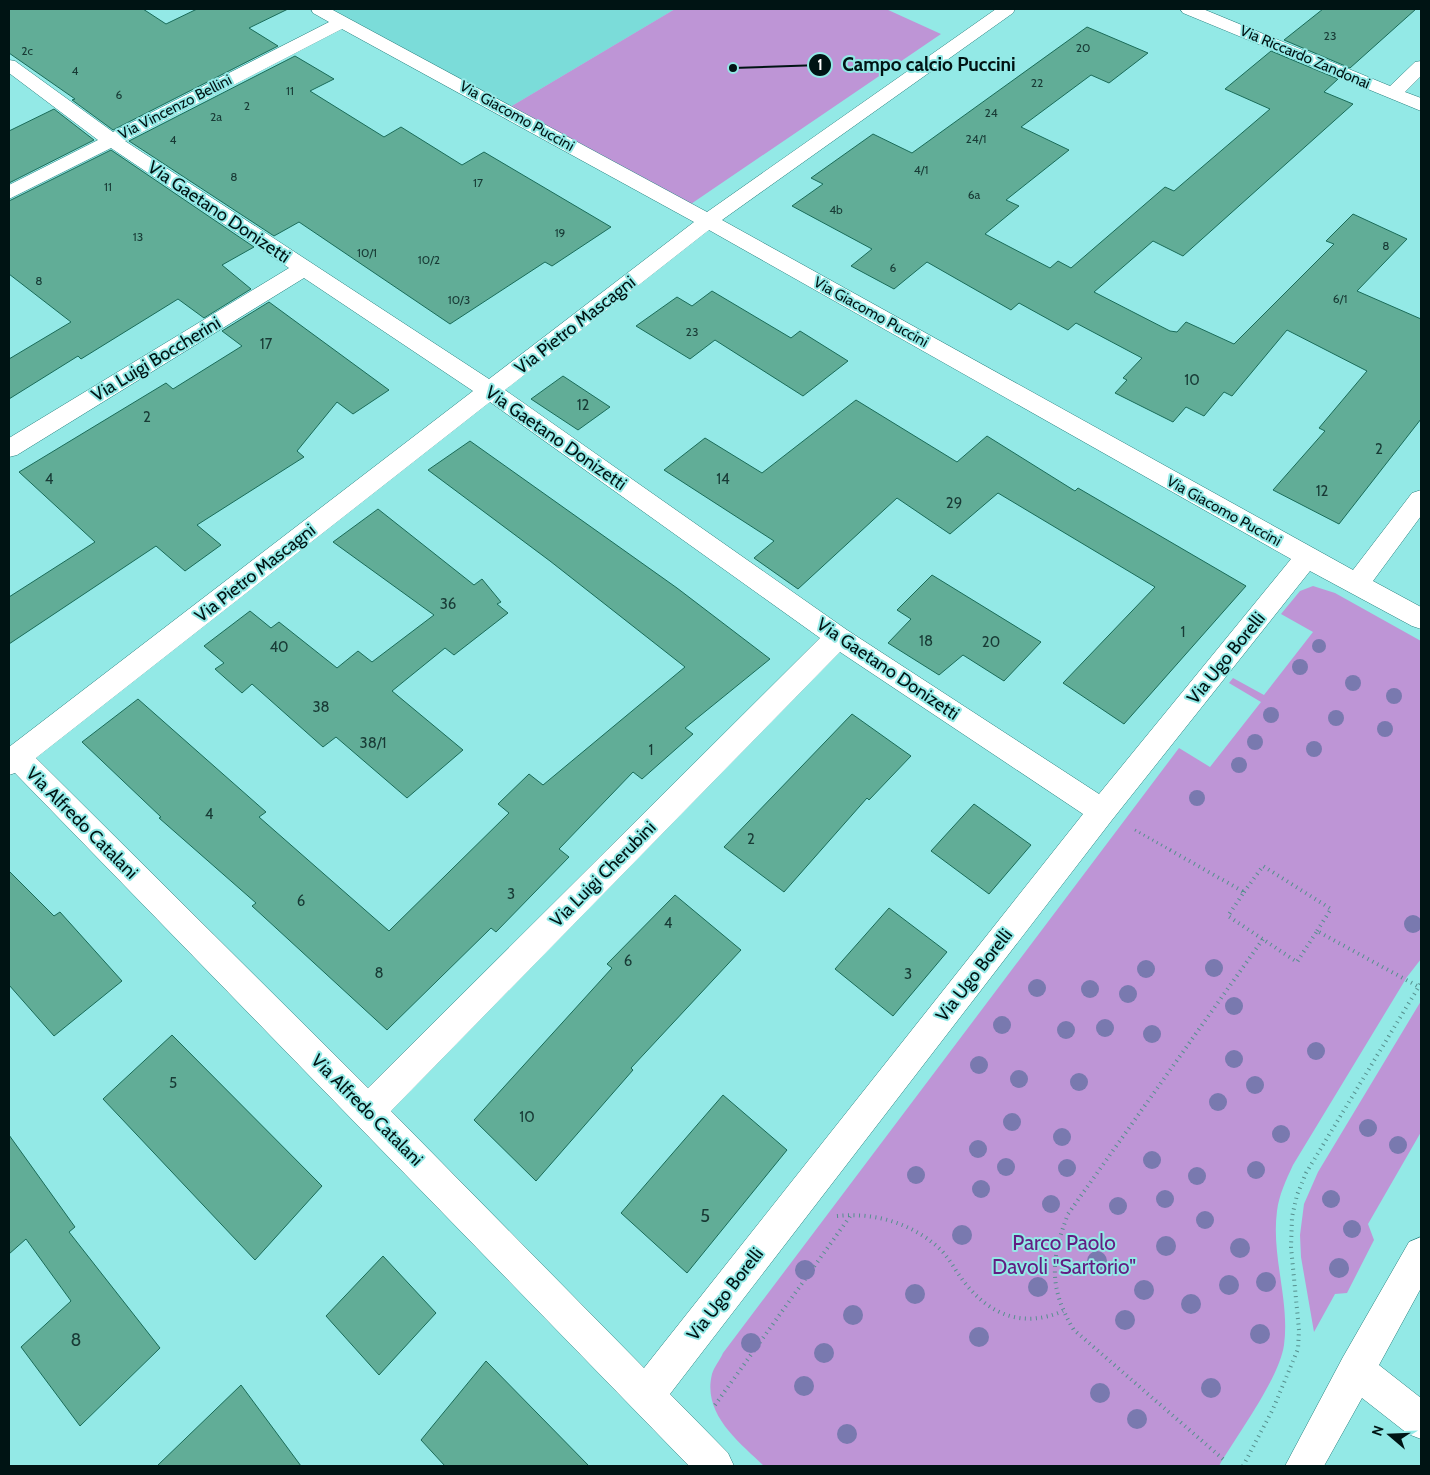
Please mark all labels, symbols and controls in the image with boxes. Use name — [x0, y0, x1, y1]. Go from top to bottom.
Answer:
street label: Via Riccardo Zandonai — [1237, 21, 1373, 93]
house number: 23 — [1324, 28, 1336, 43]
house number: 20 — [1076, 40, 1090, 55]
house number: 2c — [21, 43, 33, 58]
callout: Campo calcio Puccini — [807, 48, 1026, 82]
text: Campo calcio Puccini — [842, 53, 1016, 76]
text: 1 — [817, 56, 823, 74]
house number: 4 — [72, 63, 79, 78]
street label: Via Vincenzo Bellini — [115, 71, 235, 143]
house number: 22 — [1031, 75, 1043, 90]
street label: Via Giacomo Puccini — [457, 77, 577, 155]
house number: 11 — [286, 83, 294, 98]
house number: 6 — [116, 87, 123, 102]
house number: 2 — [244, 98, 250, 113]
house number: 24 — [984, 105, 998, 120]
house number: 2a — [210, 109, 222, 124]
house number: 24/1 — [965, 131, 987, 146]
house number: 4 — [170, 132, 177, 147]
street label: Via Gaetano Donizetti — [144, 156, 294, 268]
house number: 4/1 — [914, 162, 928, 177]
house number: 8 — [230, 169, 238, 184]
house number: 17 — [473, 175, 483, 190]
house number: 11 — [104, 179, 112, 194]
house number: 6a — [968, 187, 981, 202]
house number: 4b — [829, 202, 843, 217]
house number: 19 — [555, 225, 566, 240]
house number: 13 — [133, 229, 143, 244]
house number: 8 — [1382, 238, 1390, 253]
house number: 10/1 — [357, 245, 377, 260]
house number: 10/2 — [418, 252, 440, 267]
house number: 6 — [890, 260, 897, 275]
street label: Via Pietro Mascagni — [510, 271, 640, 379]
house number: 8 — [35, 273, 43, 288]
street label: Via Giacomo Puccini — [811, 273, 931, 351]
house number: 6/1 — [1333, 291, 1347, 306]
house number: 10/3 — [448, 292, 470, 307]
street label: Via Luigi Boccherini — [87, 312, 225, 406]
house number: 23 — [686, 324, 698, 339]
house number: 17 — [260, 335, 273, 353]
house number: 10 — [1184, 371, 1200, 389]
street label: Via Gaetano Donizetti — [481, 381, 631, 495]
house number: 12 — [577, 396, 590, 414]
house number: 2 — [143, 408, 151, 426]
house number: 2 — [1375, 440, 1383, 458]
house number: 4 — [45, 470, 54, 488]
house number: 14 — [716, 470, 730, 488]
street label: Via Giacomo Puccini — [1164, 472, 1284, 550]
house number: 12 — [1316, 482, 1329, 500]
house number: 29 — [946, 494, 962, 512]
street label: Via Pietro Mascagni — [190, 519, 320, 627]
house number: 36 — [440, 595, 456, 613]
street label: Via Ugo Borelli — [1182, 608, 1270, 708]
street label: Via Gaetano Donizetti — [813, 613, 963, 725]
house number: 1 — [1181, 623, 1185, 641]
house number: 18 — [919, 632, 933, 650]
house number: 20 — [982, 633, 1000, 651]
house number: 40 — [269, 638, 289, 656]
house number: 38 — [312, 698, 330, 716]
house number: 38/1 — [360, 734, 386, 752]
house number: 1 — [649, 741, 653, 759]
street label: Via Alfredo Catalani — [22, 763, 142, 883]
house number: 4 — [205, 805, 214, 823]
street label: Via Luigi Cherubini — [546, 817, 660, 931]
house number: 2 — [747, 830, 755, 848]
house number: 3 — [507, 885, 515, 903]
house number: 6 — [297, 892, 305, 910]
house number: 4 — [664, 914, 673, 932]
street label: Via Ugo Borelli — [931, 924, 1017, 1026]
house number: 6 — [624, 952, 632, 970]
house number: 8 — [374, 964, 384, 982]
house number: 3 — [904, 965, 912, 983]
street label: Via Alfredo Catalani — [307, 1050, 427, 1170]
house number: 5 — [169, 1074, 177, 1092]
house number: 10 — [519, 1108, 535, 1126]
house number: 5 — [700, 1205, 710, 1227]
park label: Parco Paolo Davoli "Sartorio" — [992, 1230, 1136, 1279]
street label: Via Ugo Borelli — [682, 1243, 768, 1345]
house number: 8 — [71, 1329, 81, 1351]
north arrow — [1365, 1410, 1415, 1460]
text: N — [1368, 1423, 1388, 1438]

